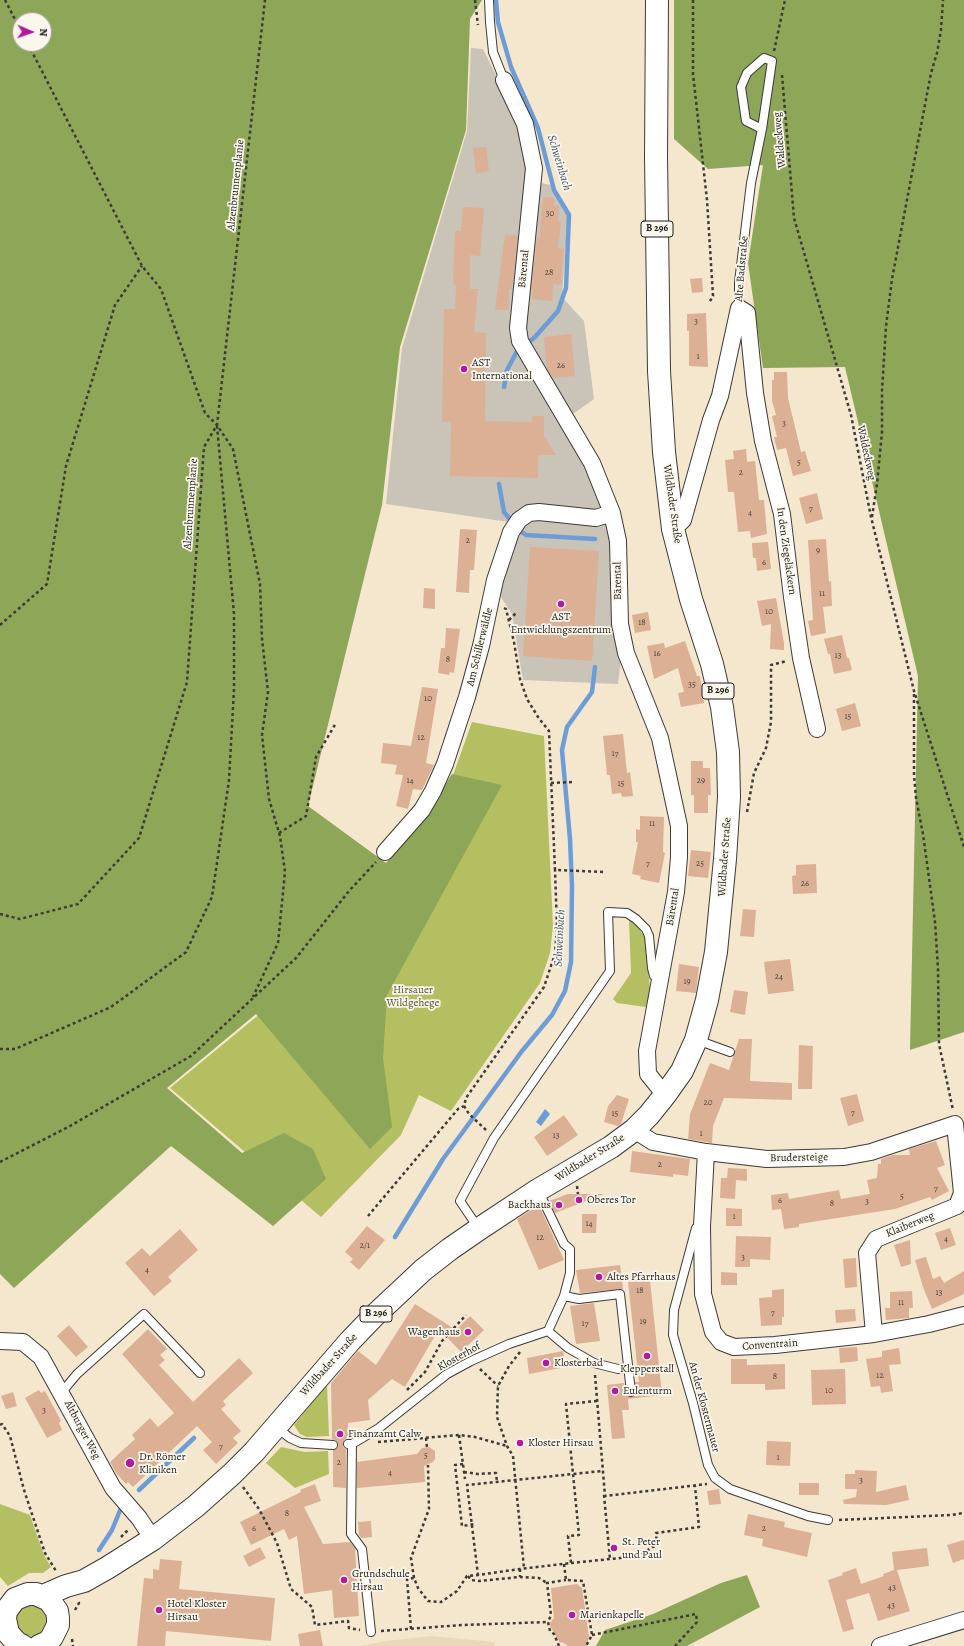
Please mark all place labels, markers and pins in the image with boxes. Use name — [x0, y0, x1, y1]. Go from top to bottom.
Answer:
place label: AST International — [472, 356, 532, 382]
marker: AST International — [459, 364, 469, 374]
marker: AST Entwicklungszentrum — [556, 599, 566, 609]
place label: AST Entwicklungszentrum — [511, 610, 611, 636]
place label: Oberes Tor — [587, 1193, 636, 1207]
marker: Oberes Tor — [574, 1195, 584, 1205]
place label: Backhaus — [508, 1198, 551, 1212]
marker: Backhaus — [554, 1200, 564, 1210]
place label: Altes Pfarrhaus — [607, 1270, 676, 1284]
marker: Altes Pfarrhaus — [594, 1272, 604, 1282]
place label: Wagenhaus — [408, 1325, 460, 1339]
marker: Wagenhaus — [463, 1327, 473, 1337]
marker: Klepperstall — [642, 1351, 652, 1361]
place label: Klosterbad — [554, 1356, 603, 1370]
marker: Klosterbad — [541, 1358, 551, 1368]
place label: Klepperstall — [620, 1362, 674, 1376]
place label: Eulenturm — [623, 1384, 672, 1398]
marker: Eulenturm — [610, 1386, 620, 1396]
place label: Finanzamt Calw — [348, 1427, 421, 1441]
marker: Finanzamt Calw — [335, 1429, 345, 1439]
place label: Kloster Hirsau — [528, 1436, 593, 1450]
marker: Kloster Hirsau — [515, 1438, 525, 1448]
place label: Dr. Römer Kliniken — [139, 1450, 186, 1476]
marker: Dr. Römer Kliniken — [124, 1457, 136, 1469]
place label: St. Peter und Paul — [622, 1535, 662, 1561]
marker: St. Peter und Paul — [609, 1543, 619, 1553]
place label: Grundschule Hirsau — [352, 1567, 410, 1593]
marker: Grundschule Hirsau — [339, 1575, 349, 1585]
place label: Hotel Kloster Hirsau — [167, 1597, 226, 1623]
marker: Hotel Kloster Hirsau — [154, 1605, 164, 1615]
place label: Marienkapelle — [580, 1608, 644, 1622]
marker: Marienkapelle — [567, 1610, 577, 1620]

